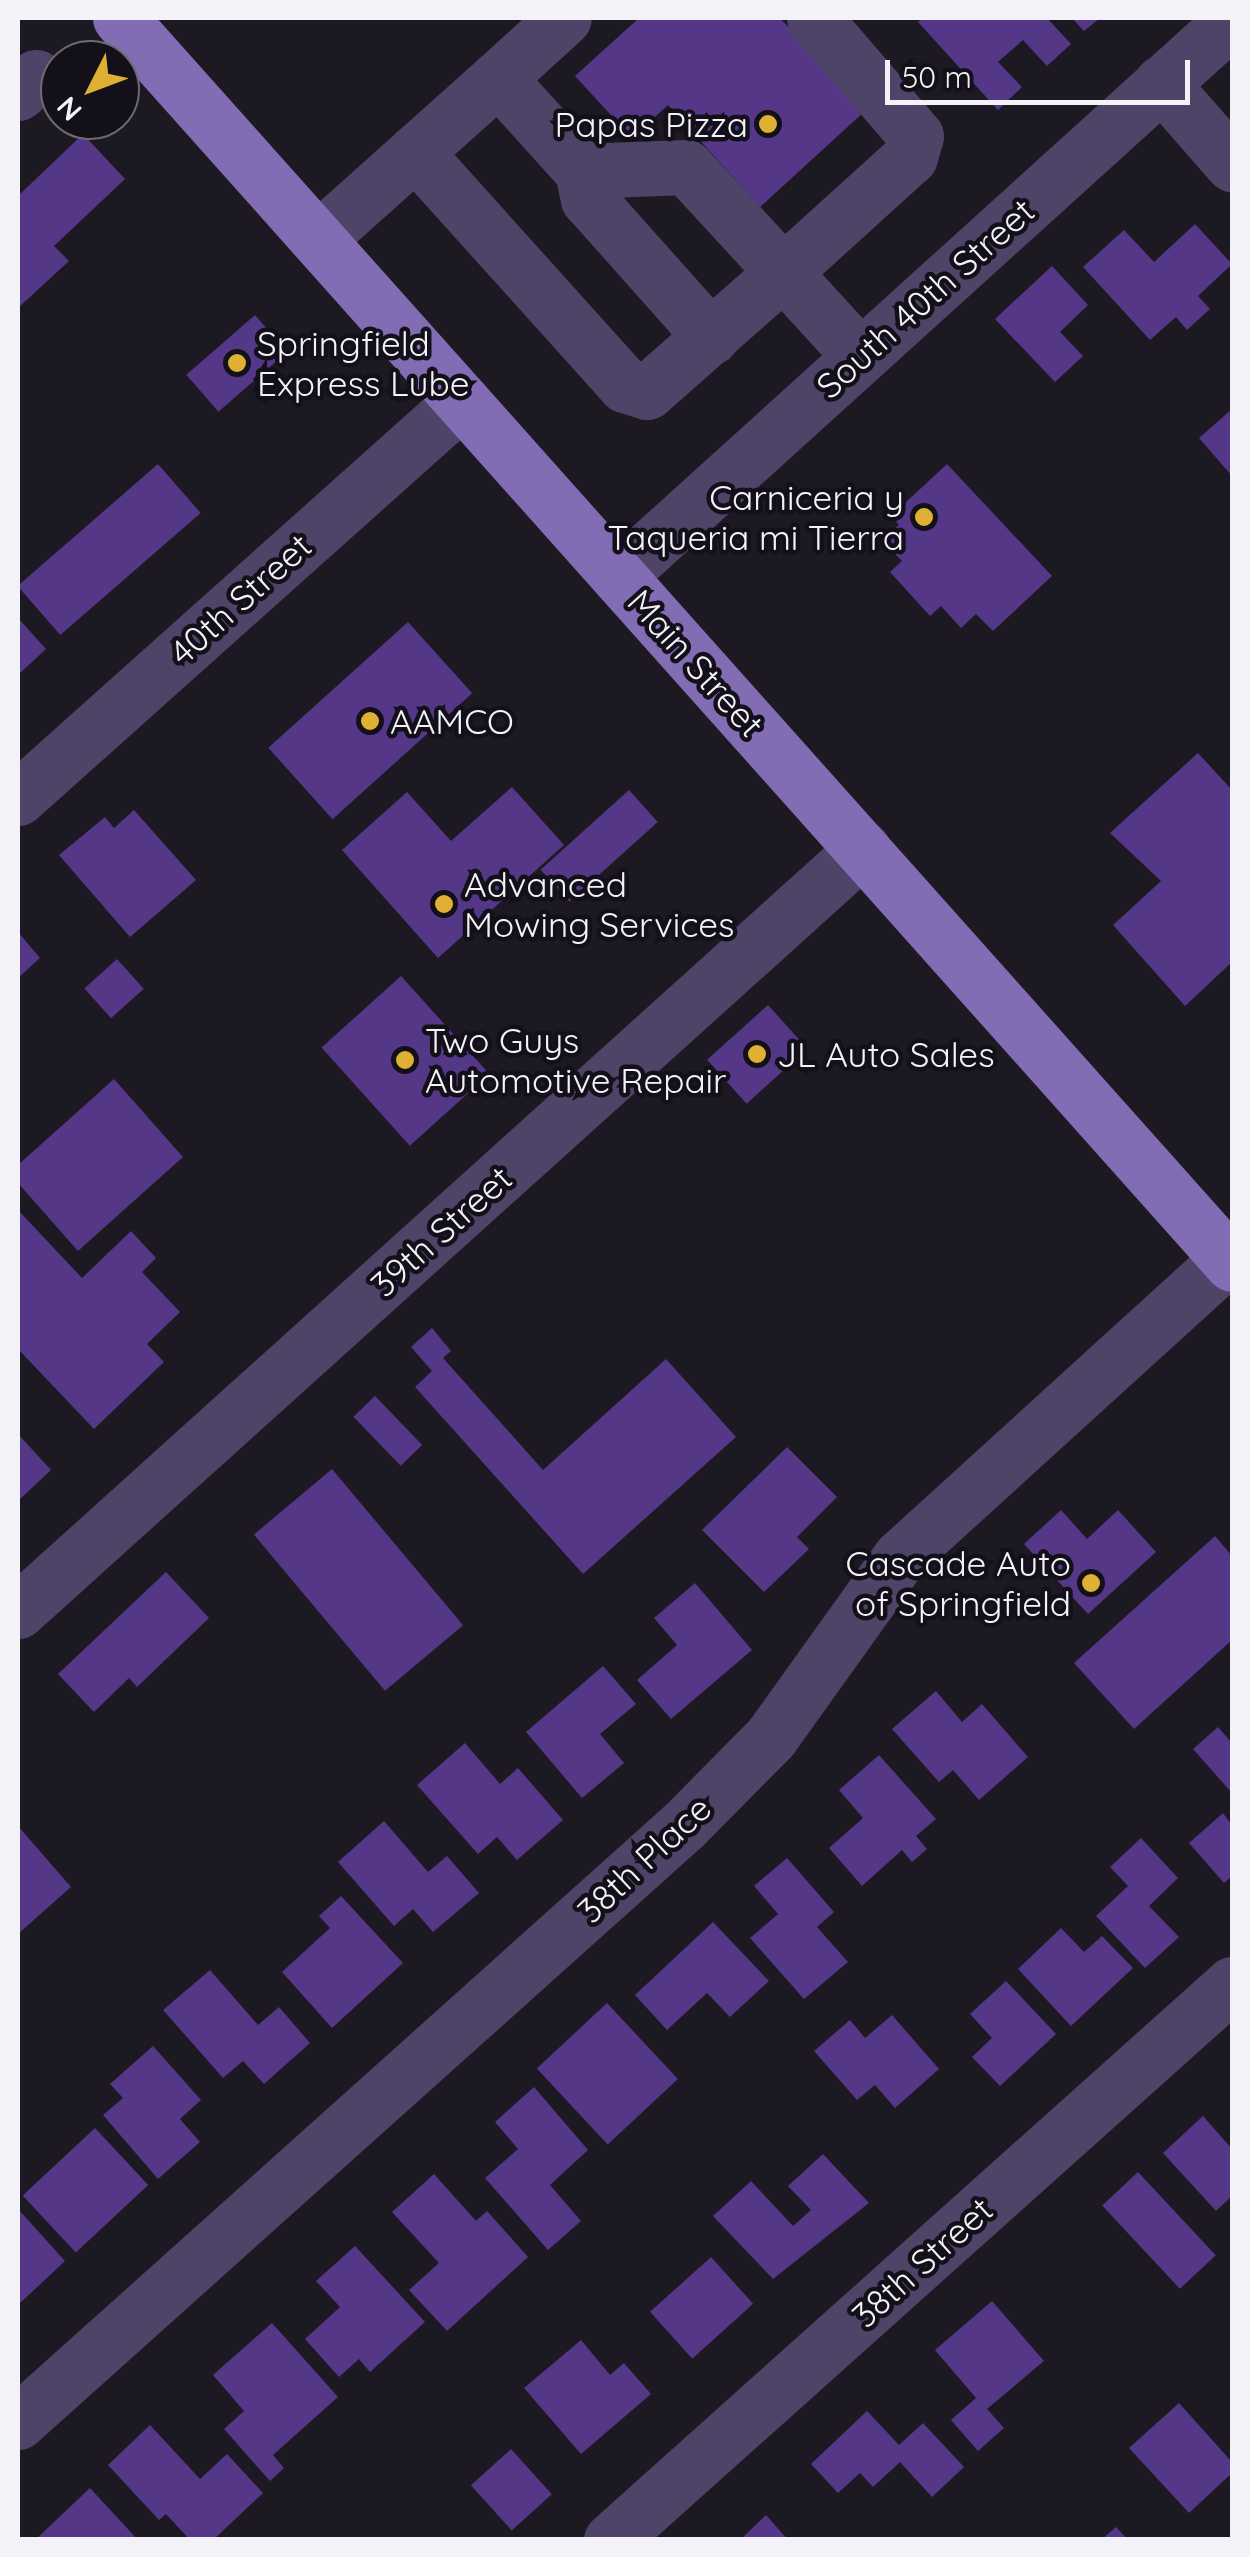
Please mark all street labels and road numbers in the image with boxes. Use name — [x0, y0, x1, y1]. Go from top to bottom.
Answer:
street label: South 40th Street — [808, 189, 1042, 407]
street label: 40th Street — [160, 524, 320, 674]
street label: Main Street — [619, 581, 773, 745]
street label: 39th Street — [362, 1157, 520, 1305]
street label: 38th Place — [569, 1787, 719, 1931]
street label: 38th Street — [843, 2188, 1001, 2336]

